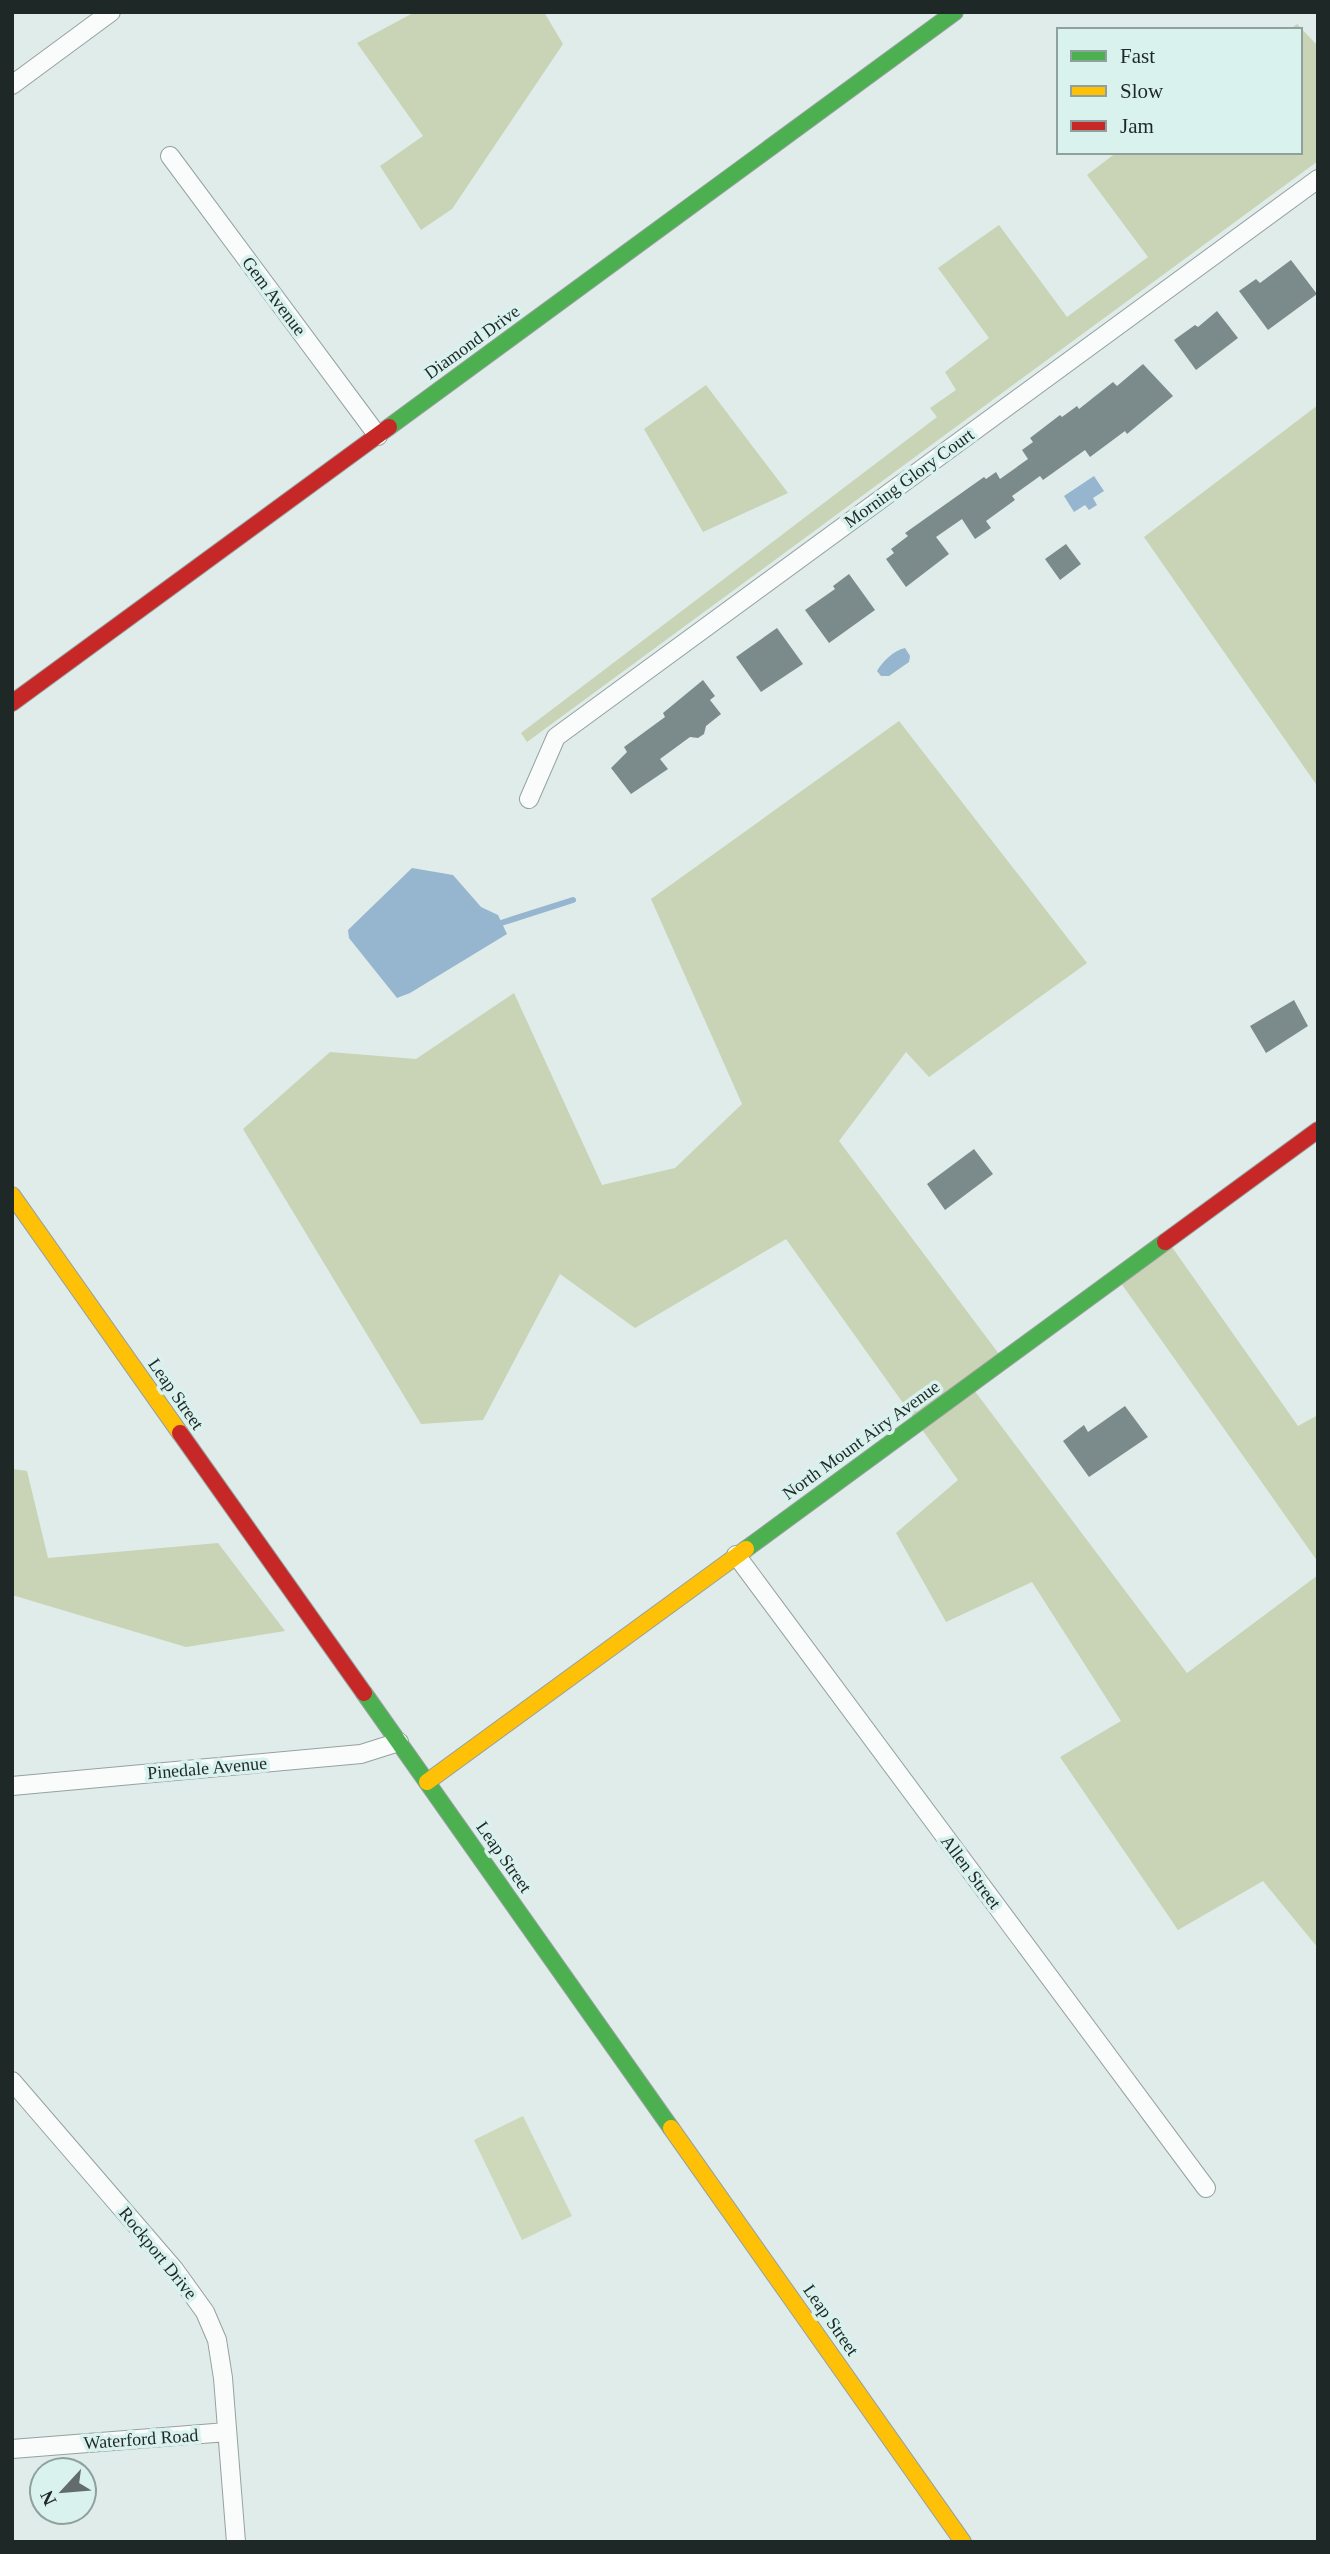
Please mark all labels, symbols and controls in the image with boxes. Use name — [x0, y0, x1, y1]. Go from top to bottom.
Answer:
legend — [1057, 28, 1302, 154]
text: Fast — [1120, 44, 1155, 68]
text: Slow — [1120, 79, 1164, 103]
text: Jam — [1120, 114, 1154, 138]
street label: Gem Avenue — [238, 253, 310, 339]
street label: Diamond Drive — [421, 301, 523, 383]
street label: Morning Glory Court — [840, 424, 978, 532]
street label: Leap Street — [144, 1354, 208, 1434]
street label: North Mount Airy Avenue — [779, 1376, 943, 1504]
street label: Pinedale Avenue — [146, 1753, 268, 1783]
street label: Leap Street — [472, 1817, 536, 1897]
street label: Allen Street — [937, 1831, 1005, 1913]
street label: Rockport Drive — [115, 2203, 201, 2303]
street label: Leap Street — [799, 2280, 863, 2360]
street label: Waterford Road — [83, 2425, 199, 2453]
north arrow — [28, 2456, 98, 2526]
text: N — [36, 2487, 61, 2509]

